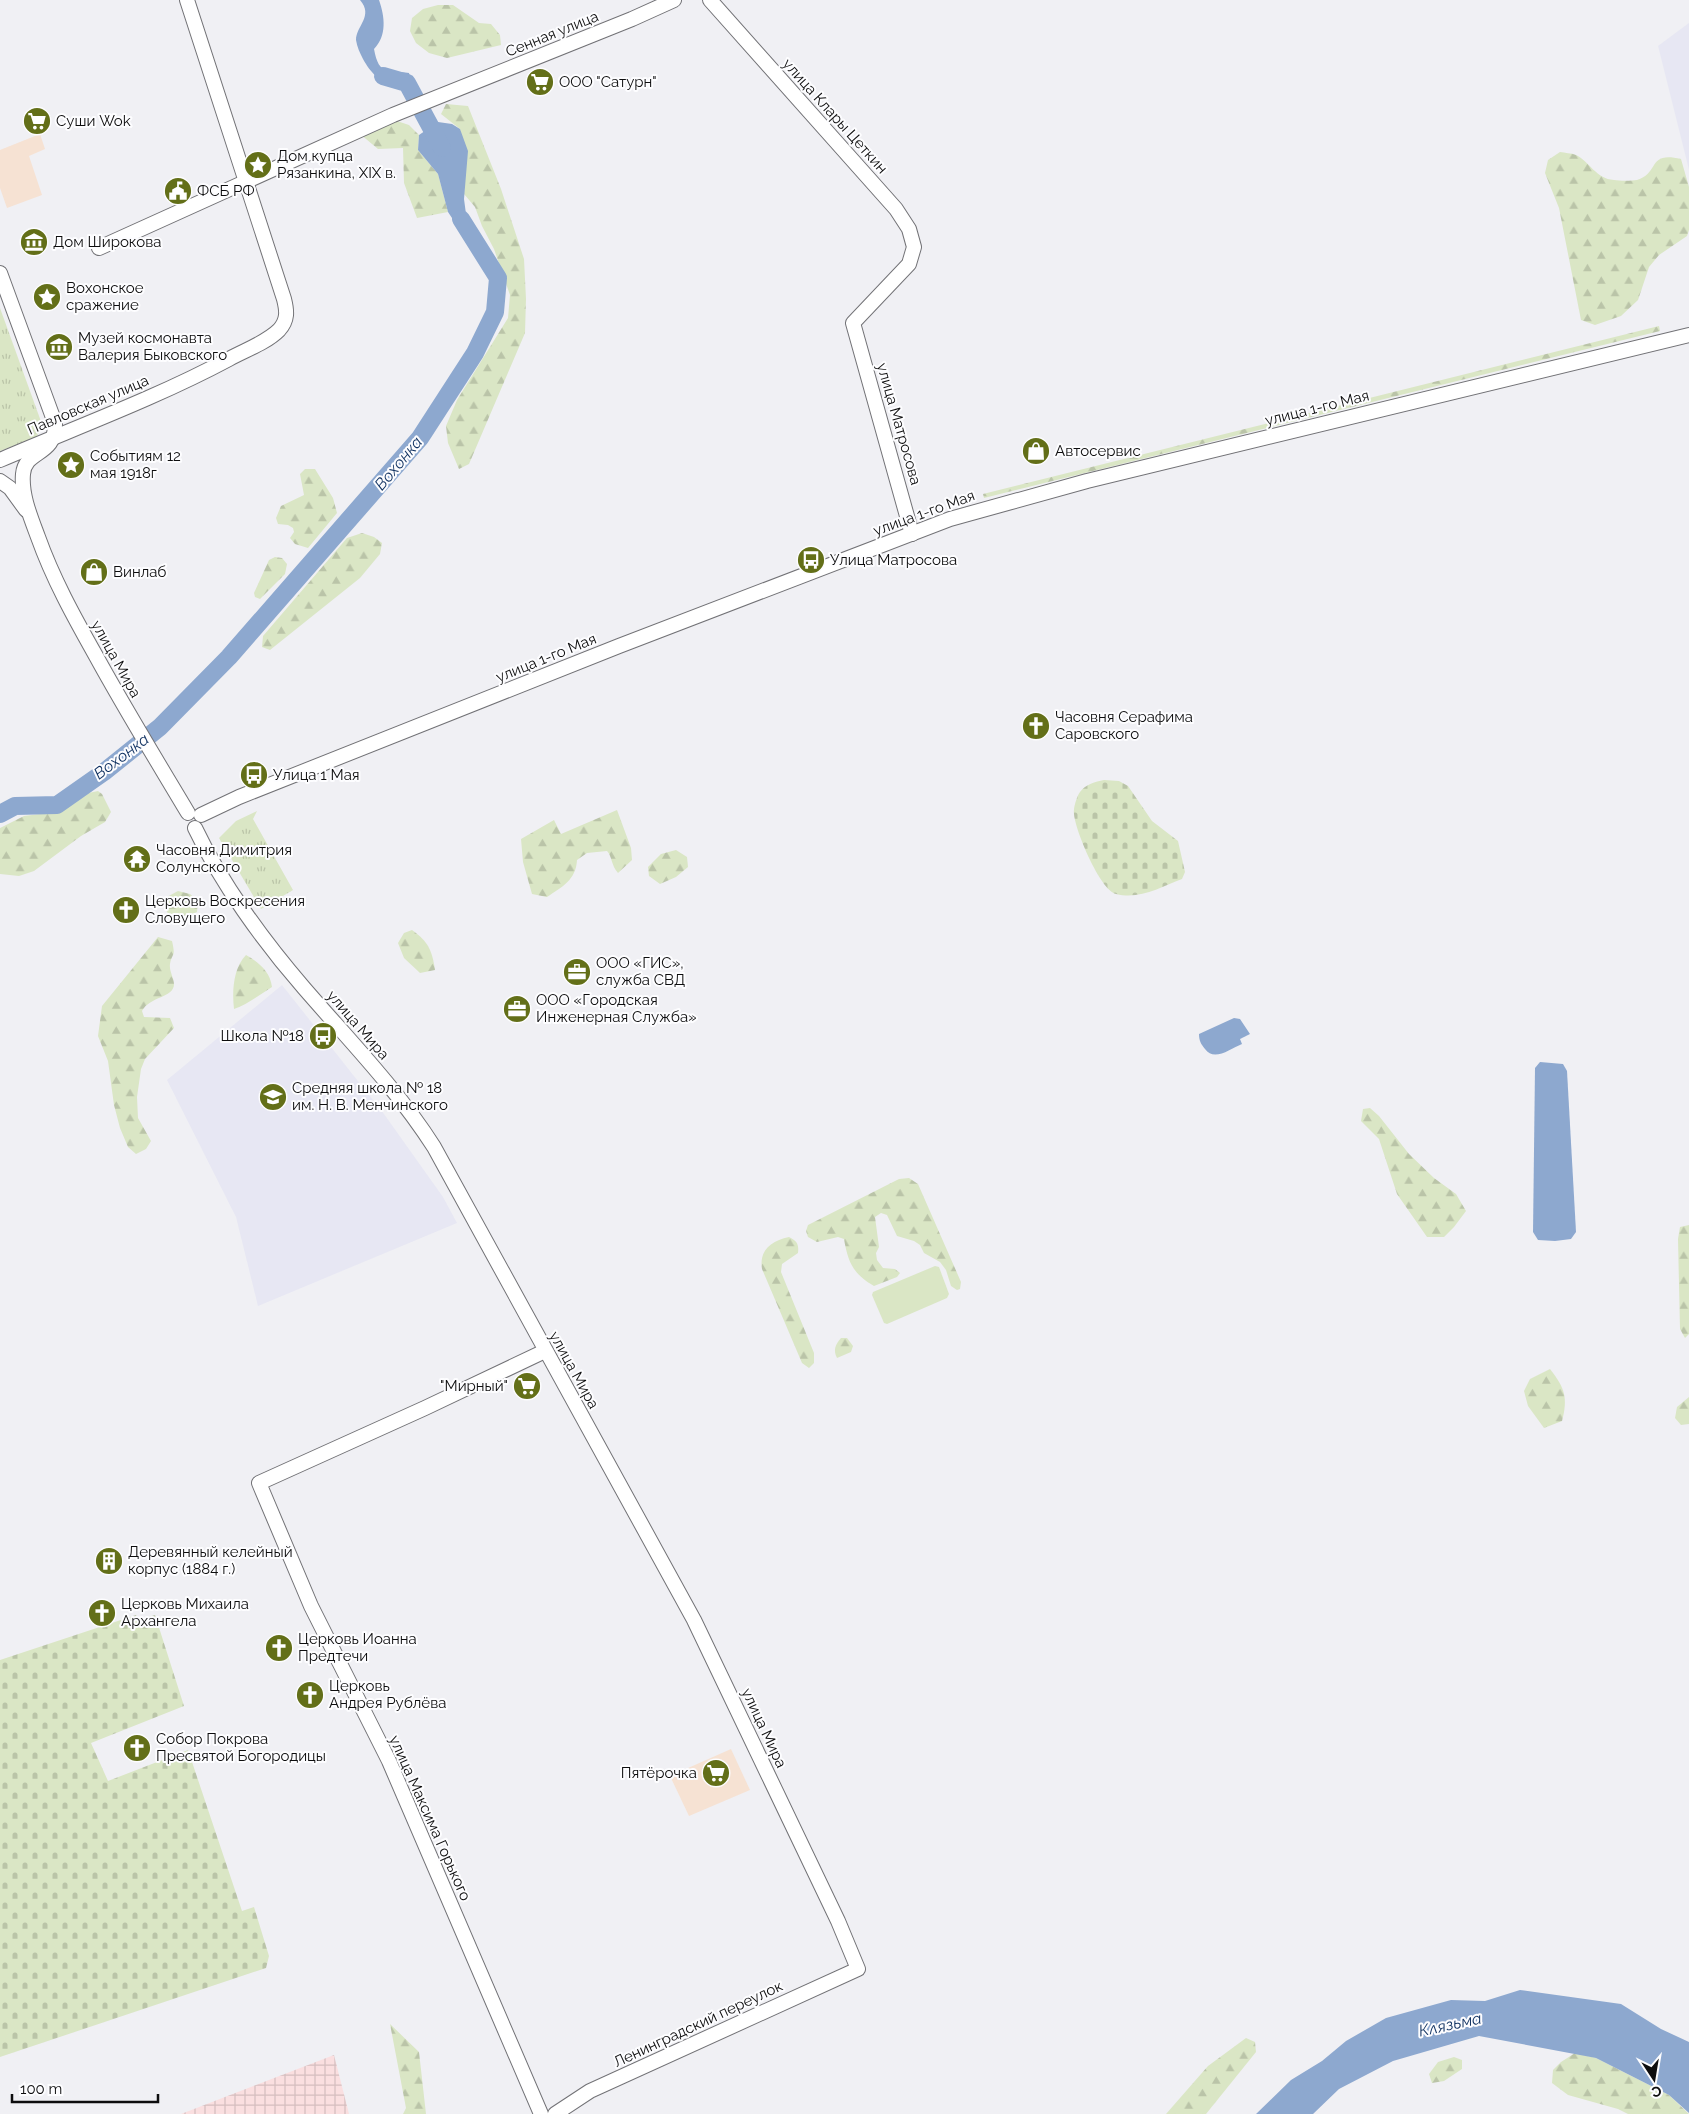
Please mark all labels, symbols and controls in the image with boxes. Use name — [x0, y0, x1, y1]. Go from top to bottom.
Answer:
street label: Сенная улица — [503, 7, 601, 61]
street label: улица Клары Цеткин — [779, 55, 891, 177]
supermarket icon: ООО "Сатурн" — [525, 67, 555, 97]
place label: ООО "Сатурн" — [559, 73, 657, 91]
supermarket icon: Суши Wok — [22, 106, 52, 136]
place label: Суши Wok — [56, 112, 131, 130]
place label: Дом купца Рязанкина, XIX в. — [277, 147, 396, 182]
place icon: Дом купца Рязанкина, XIX в. — [243, 150, 273, 180]
public building icon: ФСБ РФ — [163, 176, 193, 206]
place label: ФСБ РФ — [197, 182, 255, 200]
museum icon: Дом Широкова — [19, 227, 49, 257]
place label: Дом Широкова — [53, 233, 161, 251]
place label: Вохонское сражение — [66, 279, 144, 314]
place icon: Вохонское сражение — [32, 282, 62, 312]
place label: Музей космонавта Валерия Быковского — [78, 329, 227, 364]
museum icon: Музей космонавта Валерия Быковского — [44, 332, 74, 362]
street label: улица Матросова — [873, 361, 925, 487]
street label: Павловская улица — [25, 371, 151, 439]
street label: улица 1-го Мая — [1263, 386, 1371, 430]
water label: Вохонка — [371, 432, 426, 494]
shop icon: Автосервис — [1021, 436, 1051, 466]
place label: Автосервис — [1055, 442, 1141, 460]
place label: Событиям 12 мая 1918г — [90, 447, 181, 482]
place icon: Событиям 12 мая 1918г — [56, 450, 86, 480]
street label: улица 1-го Мая — [871, 486, 977, 540]
bus stop icon: Улица Матросова — [796, 545, 826, 575]
place label: Улица Матросова — [830, 551, 957, 569]
shop icon: Винлаб — [79, 557, 109, 587]
place label: Винлаб — [113, 563, 166, 581]
street label: улица Мира — [87, 617, 145, 701]
street label: улица 1-го Мая — [493, 630, 599, 686]
place label: Часовня Серафима Саровского — [1055, 708, 1193, 743]
church icon: Часовня Серафима Саровского — [1021, 711, 1051, 741]
water label: Вохонка — [90, 729, 153, 783]
bus stop icon: Улица 1 Мая — [239, 760, 269, 790]
place label: Улица 1 Мая — [273, 766, 360, 784]
place label: Часовня Димитрия Солунского — [156, 841, 292, 876]
temple icon: Часовня Димитрия Солунского — [122, 844, 152, 874]
place label: Церковь Воскресения Словущего — [145, 892, 305, 927]
church icon: Церковь Воскресения Словущего — [111, 895, 141, 925]
place label: ООО «ГИС», служба СВД — [596, 954, 685, 989]
office icon: ООО «ГИС», служба СВД — [562, 957, 592, 987]
street label: улица Мира — [323, 987, 393, 1063]
place label: ООО «Городская Инженерная Служба» — [536, 991, 697, 1026]
office icon: ООО «Городская Инженерная Служба» — [502, 994, 532, 1024]
bus stop icon: Школа №18 — [308, 1021, 338, 1051]
place label: Школа №18 — [220, 1027, 304, 1045]
place label: Средняя школа № 18 им. Н. В. Менчинского — [292, 1079, 448, 1114]
school or university icon: Средняя школа № 18 им. Н. В. Менчинского — [258, 1082, 288, 1112]
street label: улица Мира — [545, 1328, 603, 1412]
supermarket icon: "Мирный" — [512, 1371, 542, 1401]
place label: "Мирный" — [440, 1377, 508, 1395]
place label: Деревянный келейный корпус (1884 г.) — [128, 1543, 293, 1578]
building icon: Деревянный келейный корпус (1884 г.) — [94, 1546, 124, 1576]
place label: Церковь Михаила Архангела — [121, 1595, 249, 1630]
church icon: Церковь Михаила Архангела — [87, 1598, 117, 1628]
place label: Церковь Иоанна Предтечи — [298, 1630, 417, 1665]
church icon: Церковь Иоанна Предтечи — [264, 1633, 294, 1663]
place label: Церковь Андрея Рублёва — [329, 1677, 446, 1712]
church icon: Церковь Андрея Рублёва — [295, 1680, 325, 1710]
street label: улица Мира — [738, 1685, 790, 1771]
place label: Собор Покрова Пресвятой Богородицы — [156, 1730, 326, 1765]
church icon: Собор Покрова Пресвятой Богородицы — [122, 1733, 152, 1763]
street label: улица Максима Горького — [385, 1733, 475, 1904]
supermarket icon: Пятёрочка — [701, 1758, 731, 1788]
place label: Пятёрочка — [621, 1764, 697, 1782]
street label: Ленинградский переулок — [611, 1977, 786, 2071]
water label: Клязьма — [1417, 2008, 1484, 2040]
north arrow — [1629, 2054, 1679, 2104]
scale bar — [12, 2072, 159, 2104]
text: 100 m — [20, 2080, 62, 2098]
text: С — [1650, 2083, 1663, 2101]

